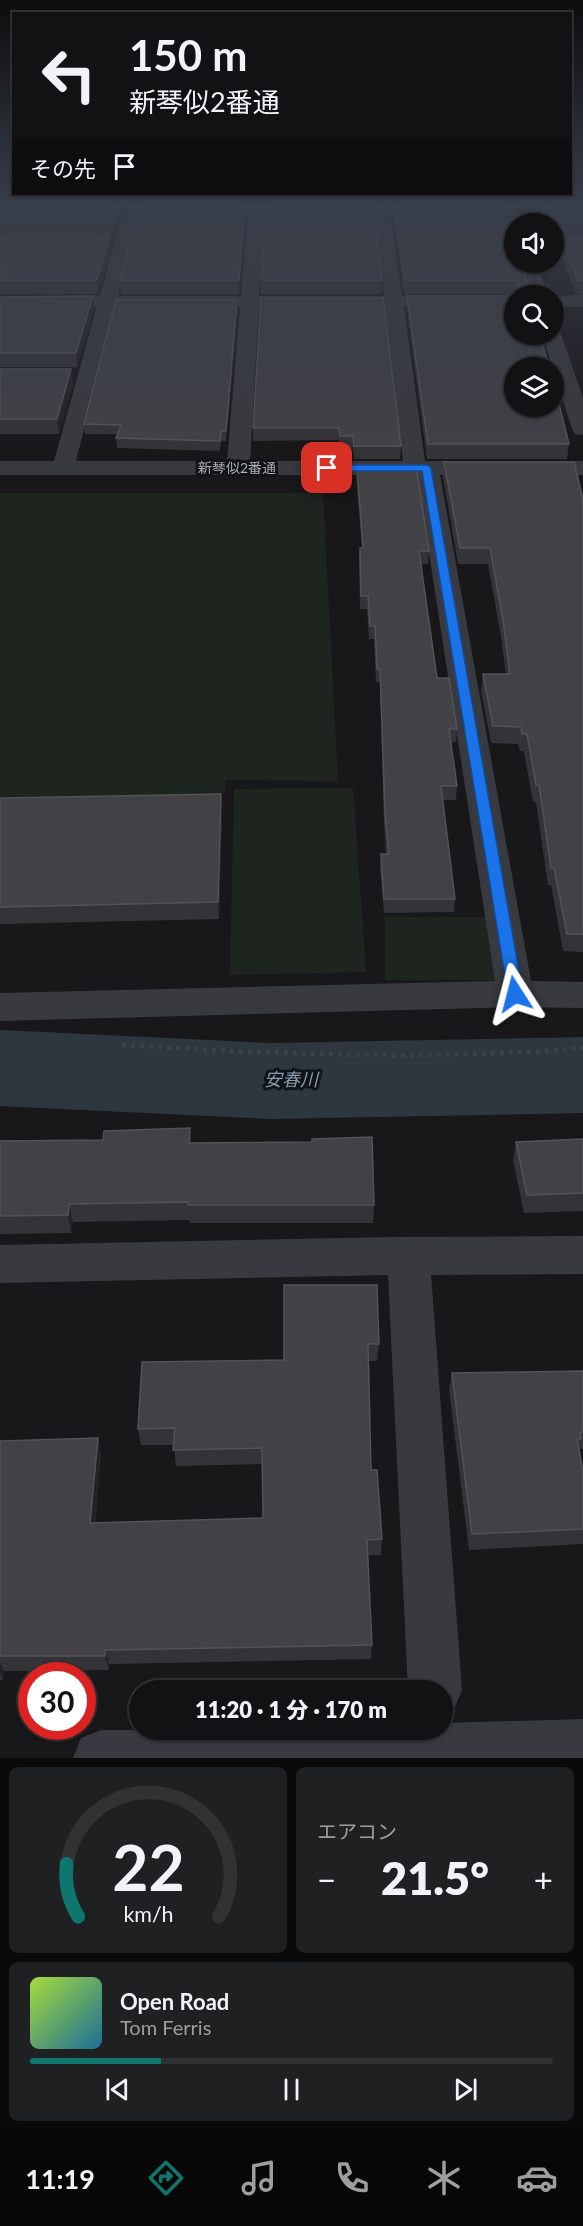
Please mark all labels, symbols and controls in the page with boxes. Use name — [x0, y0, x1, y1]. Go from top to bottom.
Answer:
text: 150 m — [129, 30, 247, 80]
icon: left — [30, 36, 108, 114]
text: 新琴似2番通 — [129, 85, 280, 118]
icon: arrive — [108, 150, 141, 183]
text: その先 — [30, 155, 96, 182]
map controls — [504, 213, 564, 417]
button: sound — [504, 213, 564, 273]
button: search — [504, 285, 564, 345]
button: layers — [504, 357, 564, 417]
pin — [301, 442, 352, 493]
icon: arrive — [310, 451, 343, 484]
street label: 新琴似2番通 — [198, 459, 276, 476]
position arrow — [483, 962, 547, 1026]
water label: 安春川 — [264, 1068, 320, 1090]
speed limit sign: 30 — [18, 1662, 96, 1740]
text: 11:20 · 1 分 · 170 m — [195, 1696, 387, 1723]
text: エアコン — [317, 1819, 397, 1843]
text: 22 — [112, 1829, 184, 1904]
text: 21.5° — [381, 1851, 489, 1905]
text: − — [317, 1859, 336, 1899]
text: + — [534, 1859, 553, 1899]
text: km/h — [123, 1901, 173, 1927]
text: Open Road — [120, 1988, 229, 2015]
text: Tom Ferris — [120, 2015, 211, 2039]
icon: previous — [101, 2073, 134, 2106]
icon: pause — [275, 2073, 308, 2106]
icon: next — [449, 2073, 482, 2106]
icon: directions — [145, 2157, 187, 2199]
icon: music — [238, 2157, 280, 2199]
icon: phone — [331, 2157, 373, 2199]
icon: climate — [423, 2157, 465, 2199]
icon: car — [516, 2157, 558, 2199]
text: 11:19 — [25, 2162, 95, 2195]

